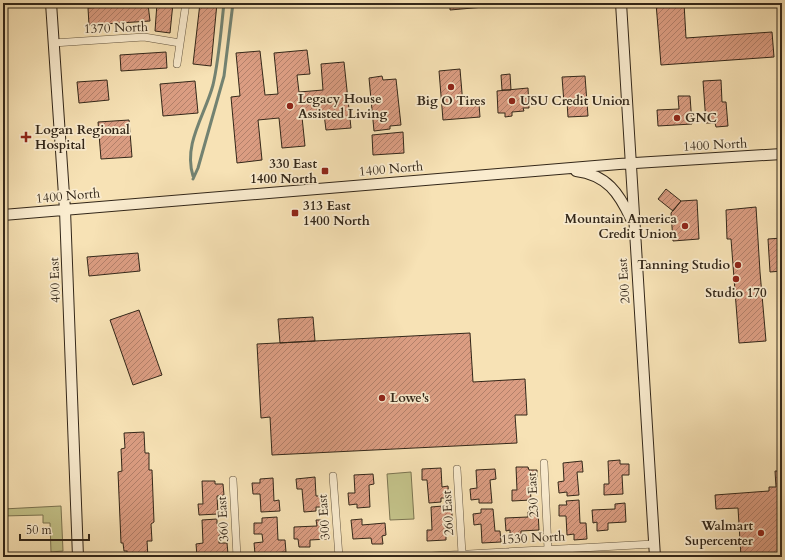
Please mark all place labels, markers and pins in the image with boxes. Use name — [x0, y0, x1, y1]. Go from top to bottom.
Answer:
marker: Big O Tires — [446, 82, 456, 92]
place label: Legacy House Assisted Living — [298, 90, 388, 123]
place label: Big O Tires — [416, 92, 486, 110]
place label: USU Credit Union — [520, 92, 631, 110]
marker: USU Credit Union — [507, 96, 517, 106]
marker: Legacy House Assisted Living — [285, 101, 295, 111]
place label: GNC — [685, 109, 717, 127]
marker: GNC — [672, 113, 682, 123]
place label: Logan Regional Hospital — [35, 121, 130, 154]
marker: Logan Regional Hospital — [20, 131, 32, 143]
place label: 330 East 1400 North — [250, 155, 317, 188]
marker: 330 East 1400 North — [320, 166, 330, 176]
place label: 313 East 1400 North — [303, 197, 370, 230]
marker: 313 East 1400 North — [290, 208, 300, 218]
place label: Mountain America Credit Union — [565, 210, 678, 243]
marker: Mountain America Credit Union — [680, 221, 690, 231]
place label: Tanning Studio — [637, 256, 730, 274]
marker: Tanning Studio — [733, 260, 743, 270]
marker: Studio 170 — [731, 274, 741, 284]
place label: Studio 170 — [705, 284, 767, 302]
place label: Lowe's — [390, 389, 429, 407]
marker: Lowe's — [377, 393, 387, 403]
place label: Walmart Supercenter — [685, 517, 754, 550]
marker: Walmart Supercenter — [756, 528, 766, 538]

